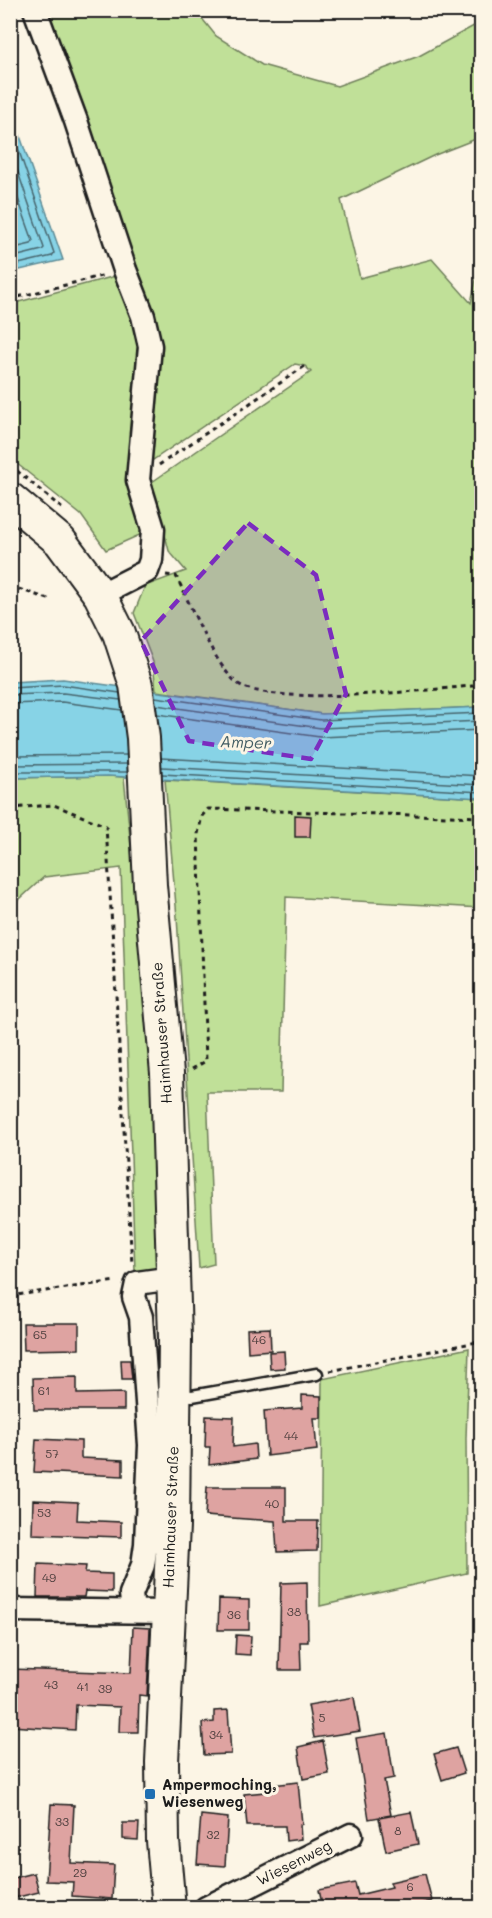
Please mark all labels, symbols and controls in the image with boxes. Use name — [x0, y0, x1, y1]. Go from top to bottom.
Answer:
water label: Amper — [220, 730, 272, 753]
street label: Haimhauser Straße — [146, 961, 176, 1105]
house number: 65 — [33, 1326, 47, 1342]
house number: 46 — [252, 1331, 266, 1347]
house number: 61 — [38, 1382, 50, 1398]
house number: 44 — [284, 1427, 298, 1443]
house number: 57 — [45, 1445, 59, 1461]
street label: Haimhauser Straße — [158, 1446, 182, 1588]
house number: 40 — [265, 1495, 280, 1511]
house number: 53 — [37, 1504, 51, 1520]
house number: 49 — [42, 1569, 56, 1585]
house number: 38 — [287, 1603, 301, 1619]
house number: 36 — [227, 1606, 241, 1622]
house number: 43 — [44, 1676, 58, 1692]
house number: 41 — [77, 1678, 89, 1694]
house number: 39 — [98, 1680, 112, 1696]
house number: 5 — [319, 1709, 326, 1725]
house number: 34 — [209, 1726, 223, 1742]
place label: Ampermoching, Wiesenweg — [162, 1774, 277, 1811]
marker: Ampermoching, Wiesenweg — [143, 1787, 157, 1801]
house number: 33 — [55, 1813, 69, 1829]
house number: 8 — [394, 1822, 402, 1838]
house number: 32 — [206, 1826, 220, 1842]
street label: Wiesenweg — [253, 1835, 335, 1890]
house number: 29 — [73, 1864, 87, 1880]
house number: 6 — [406, 1878, 414, 1894]

